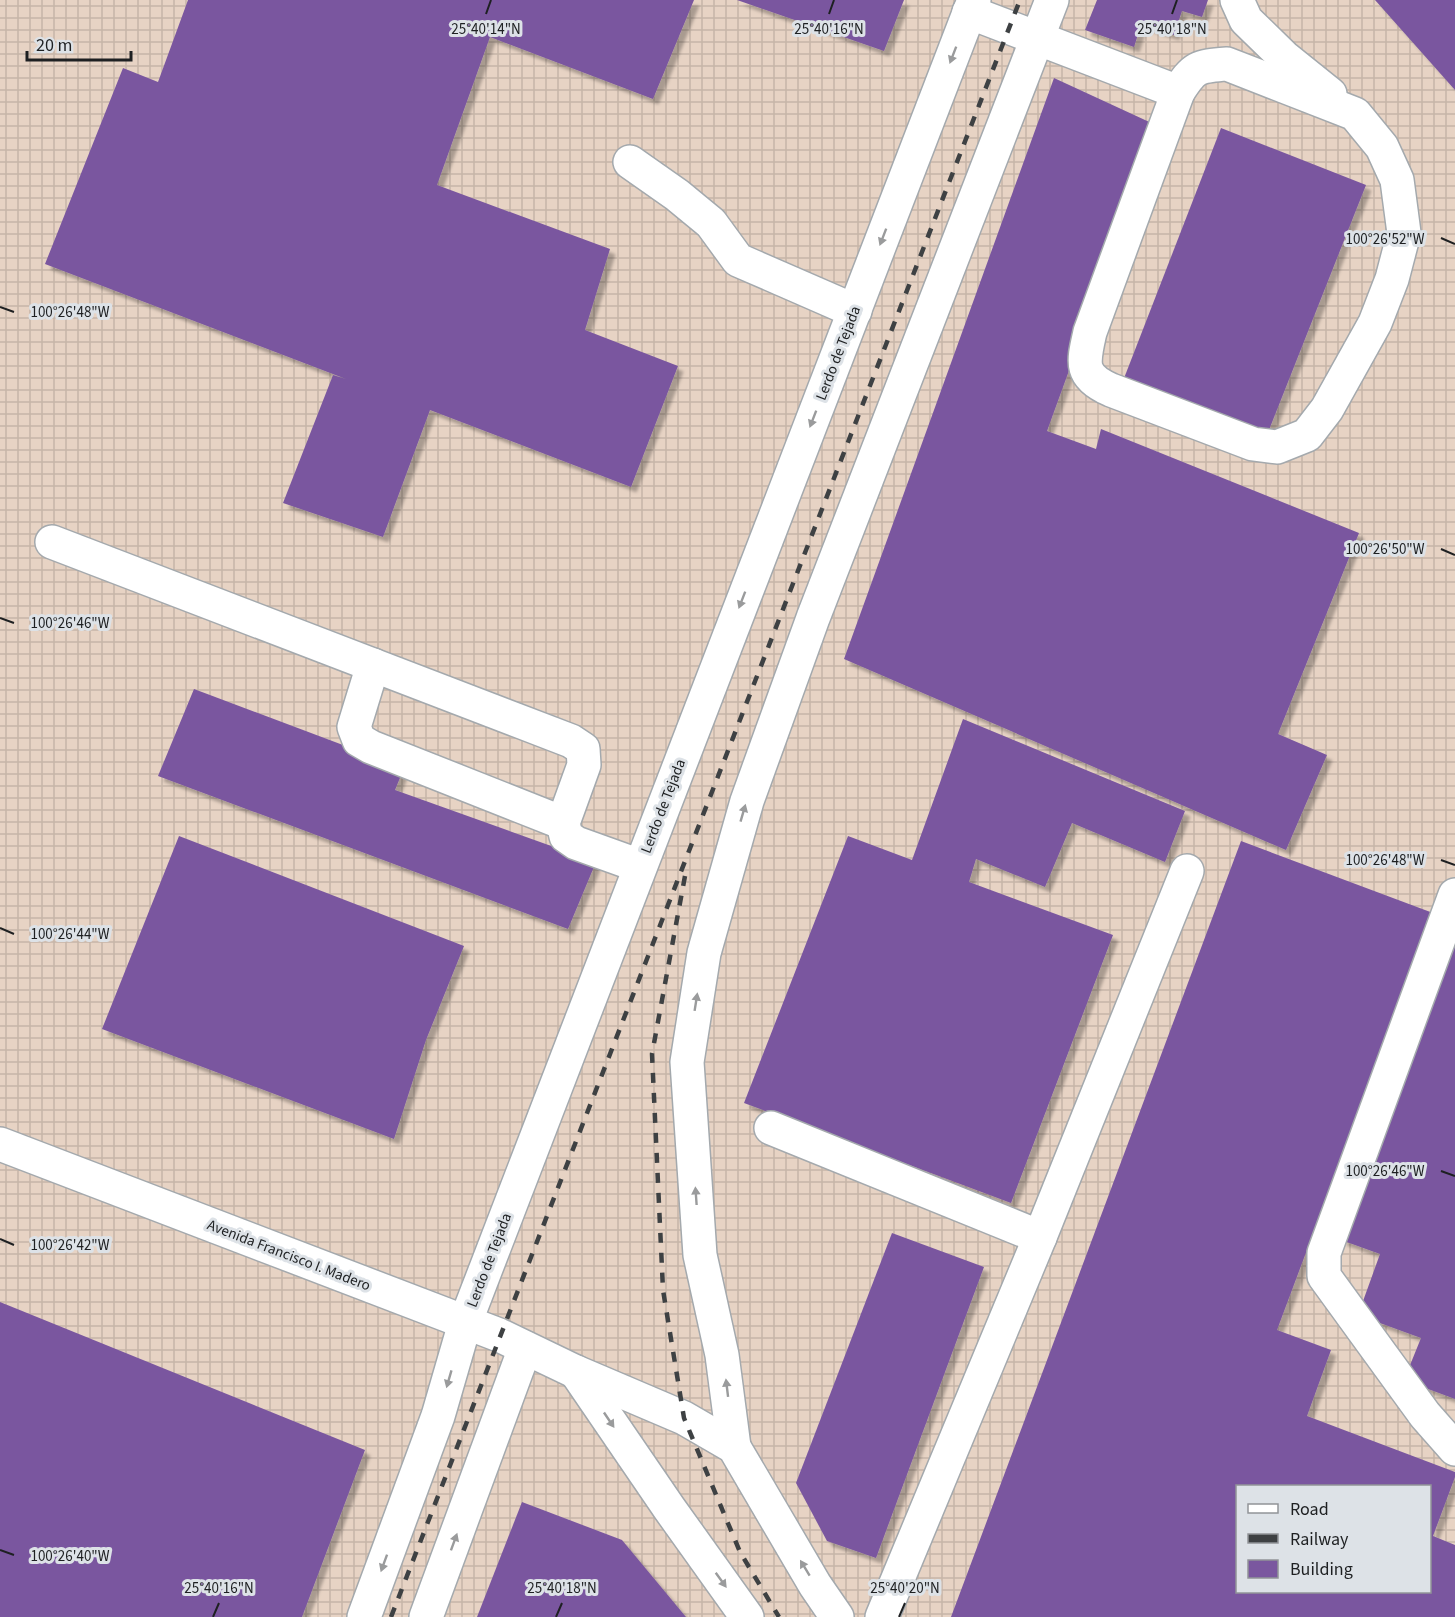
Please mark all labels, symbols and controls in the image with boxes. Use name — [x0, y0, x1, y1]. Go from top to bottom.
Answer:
text: 25°40'14"N — [451, 19, 521, 40]
text: 25°40'16"N — [794, 19, 864, 40]
text: 25°40'18"N — [1137, 19, 1207, 40]
scale bar — [27, 24, 130, 62]
text: 20 m — [36, 33, 72, 58]
one-way arrow — [947, 46, 957, 64]
one-way arrow — [878, 228, 887, 246]
text: 100°26'52"W — [1345, 229, 1425, 250]
text: 100°26'48"W — [30, 302, 110, 323]
street label: Lerdo de Tejada — [811, 303, 866, 403]
one-way arrow — [808, 410, 818, 428]
text: 100°26'50"W — [1345, 539, 1425, 560]
one-way arrow — [737, 592, 747, 610]
text: 100°26'46"W — [30, 613, 110, 634]
street label: Lerdo de Tejada — [636, 756, 691, 856]
one-way arrow — [739, 804, 749, 822]
text: 100°26'48"W — [1345, 850, 1425, 871]
text: 100°26'44"W — [30, 924, 110, 945]
one-way arrow — [692, 993, 701, 1012]
text: 100°26'46"W — [1345, 1161, 1425, 1182]
one-way arrow — [691, 1187, 701, 1206]
street label: Lerdo de Tejada — [462, 1210, 517, 1310]
street label: Avenida Francisco I. Madero — [204, 1215, 374, 1296]
text: 100°26'42"W — [30, 1235, 110, 1256]
one-way arrow — [443, 1370, 453, 1388]
one-way arrow — [722, 1379, 732, 1398]
one-way arrow — [603, 1412, 615, 1428]
legend — [1236, 1485, 1431, 1593]
text: Road — [1290, 1497, 1329, 1522]
text: Railway — [1290, 1527, 1349, 1552]
one-way arrow — [449, 1533, 459, 1551]
text: 100°26'40"W — [30, 1546, 110, 1567]
one-way arrow — [379, 1554, 389, 1572]
text: Building — [1290, 1557, 1353, 1582]
one-way arrow — [800, 1559, 810, 1576]
one-way arrow — [715, 1572, 727, 1588]
text: 25°40'16"N — [184, 1578, 254, 1599]
text: 25°40'18"N — [527, 1578, 597, 1599]
text: 25°40'20"N — [870, 1578, 940, 1599]

